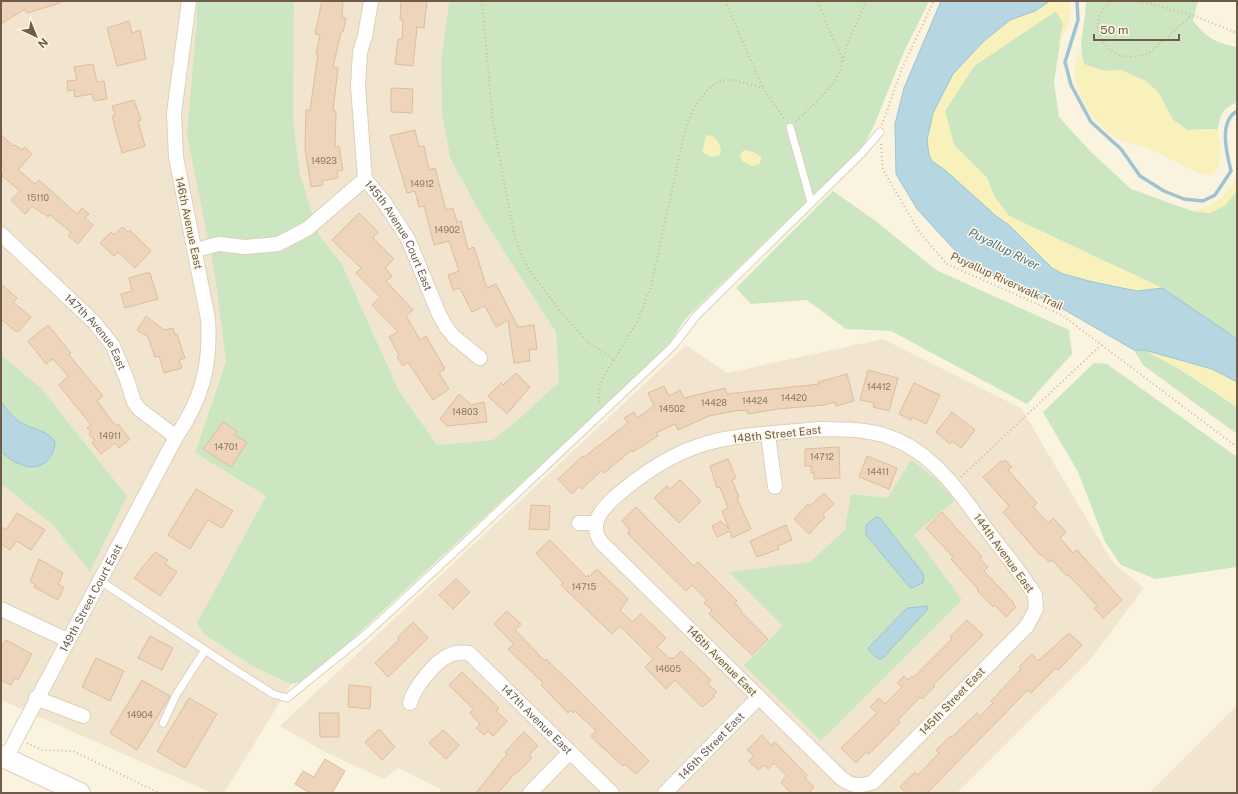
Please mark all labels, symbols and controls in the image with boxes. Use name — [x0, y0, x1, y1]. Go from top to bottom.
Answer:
north arrow — [16, 16, 56, 56]
scale bar — [1094, 16, 1179, 42]
text: 50 m — [1100, 23, 1128, 37]
text: N — [36, 36, 50, 50]
house number: 14923 — [311, 155, 337, 166]
street label: 146th Avenue East — [173, 176, 205, 270]
street label: 145th Avenue Court East — [363, 178, 435, 293]
house number: 14912 — [410, 178, 434, 189]
house number: 15110 — [27, 192, 50, 203]
house number: 14902 — [434, 224, 460, 235]
water label: Puyallup River — [966, 225, 1042, 273]
street label: Puyallup Riverwalk Trail — [949, 250, 1065, 312]
street label: 147th Avenue East — [62, 291, 128, 372]
house number: 14412 — [867, 381, 891, 392]
house number: 14420 — [781, 392, 807, 403]
house number: 14424 — [742, 395, 768, 406]
house number: 14428 — [701, 397, 727, 408]
house number: 14502 — [659, 403, 685, 414]
house number: 14803 — [452, 406, 478, 417]
street label: 148th Street East — [732, 423, 822, 445]
house number: 14911 — [99, 430, 121, 441]
house number: 14701 — [214, 441, 238, 452]
house number: 14712 — [810, 451, 834, 462]
house number: 14411 — [867, 466, 889, 477]
street label: 144th Avenue East — [971, 511, 1037, 595]
street label: 149th Street Court East — [57, 542, 124, 654]
house number: 14715 — [572, 581, 596, 592]
street label: 146th Avenue East — [684, 623, 760, 699]
house number: 14605 — [655, 663, 681, 674]
street label: 145th Street East — [917, 665, 987, 737]
street label: 147th Avenue East — [499, 682, 575, 757]
house number: 14904 — [127, 709, 153, 720]
street label: 146th Street East — [676, 710, 747, 782]

